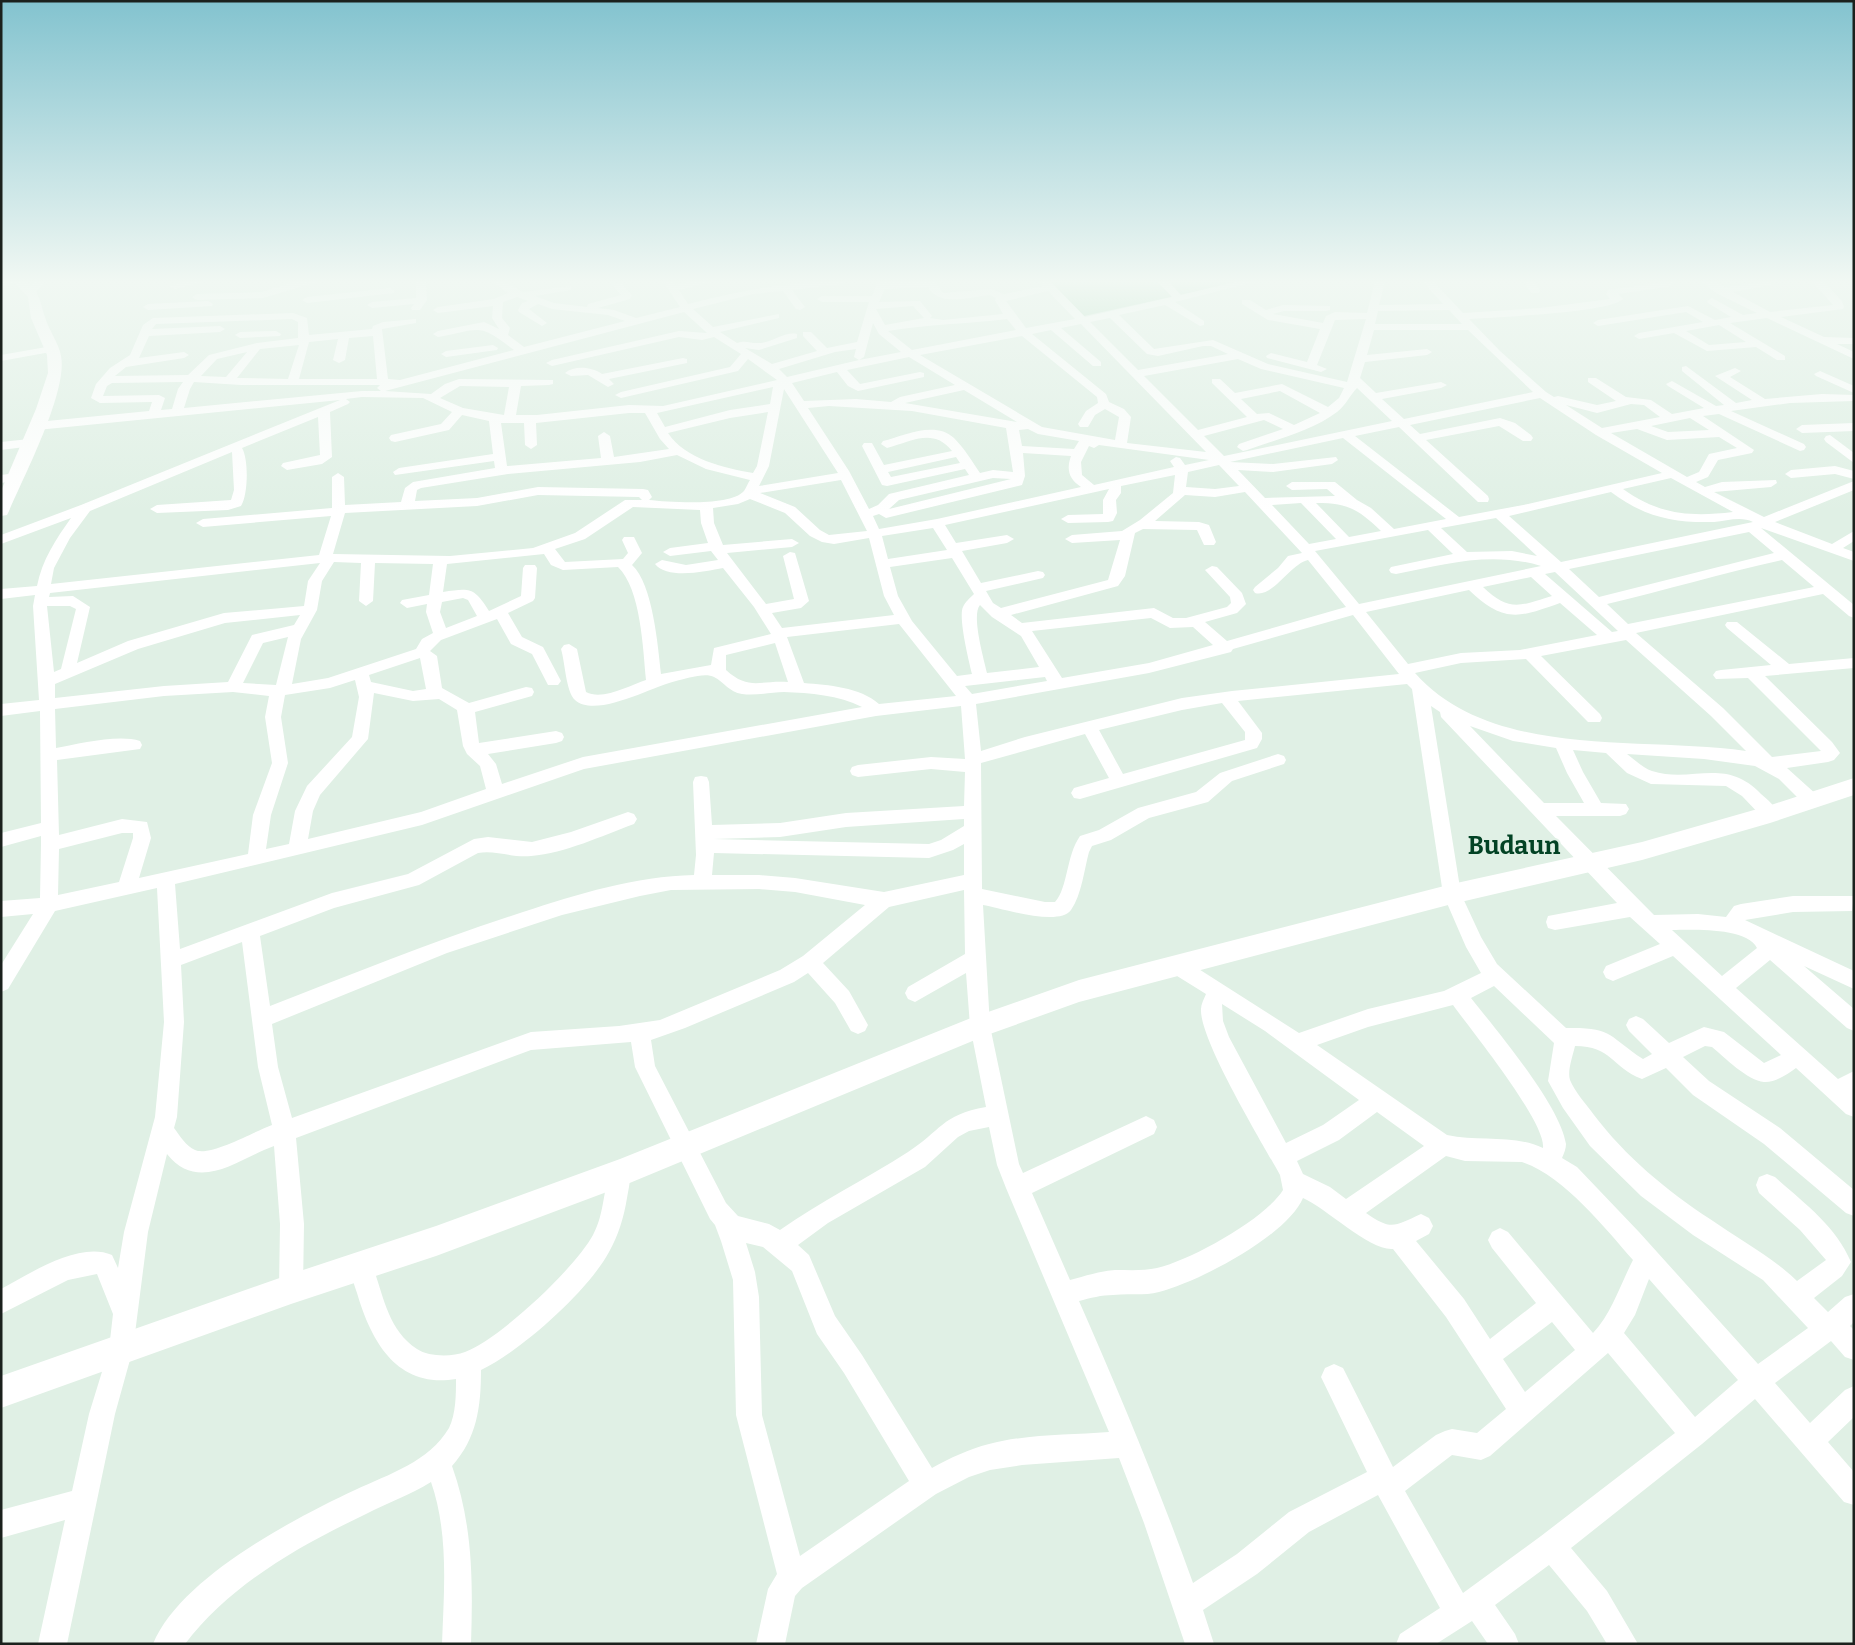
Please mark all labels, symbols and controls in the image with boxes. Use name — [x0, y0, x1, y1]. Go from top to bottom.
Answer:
district label: Budaun — [1468, 831, 1560, 861]

